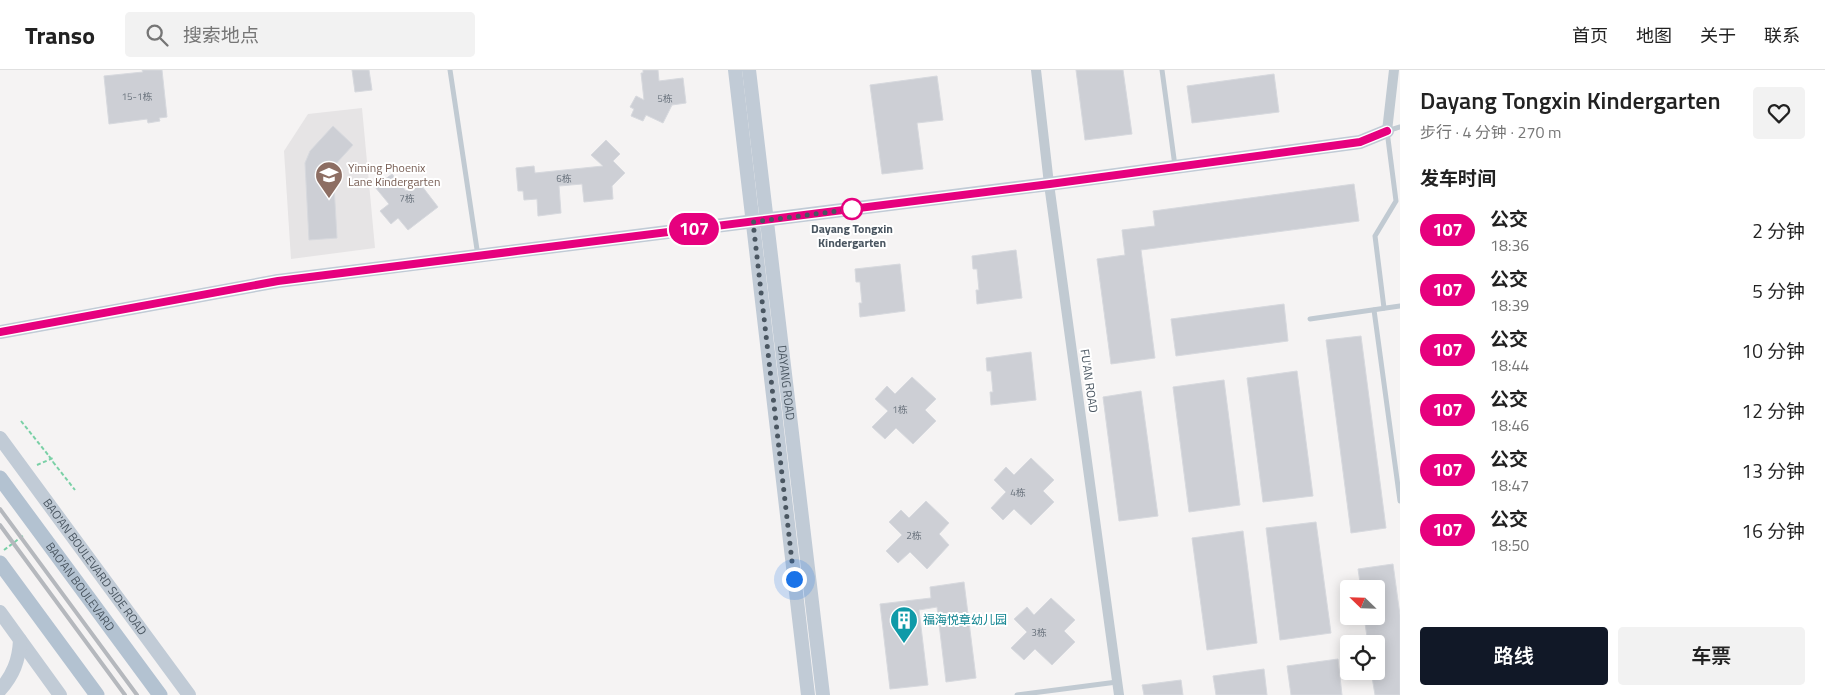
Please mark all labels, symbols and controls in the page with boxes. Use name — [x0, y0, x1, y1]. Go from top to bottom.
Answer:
search box — [125, 12, 475, 57]
text: Transo — [25, 17, 95, 53]
text: 搜索地点 — [183, 20, 259, 49]
icon: search — [143, 21, 171, 49]
text: 首页 — [1572, 22, 1608, 49]
text: 地图 — [1636, 22, 1672, 49]
text: 关于 — [1700, 22, 1736, 49]
text: 联系 — [1764, 22, 1800, 49]
text: Dayang Tongxin Kindergarten — [1420, 82, 1721, 118]
button: heart — [1753, 87, 1805, 139]
house number: 15-1栋 — [121, 89, 153, 104]
house number: 5栋 — [657, 91, 673, 106]
text: 步行 · 4 分钟 · 270 m — [1420, 120, 1561, 144]
place label: Yiming Phoenix Lane Kindergarten — [348, 158, 440, 191]
school or university icon: Yiming Phoenix Lane Kindergarten — [314, 160, 344, 199]
text: 发车时间 — [1420, 163, 1496, 192]
house number: 6栋 — [556, 171, 572, 186]
house number: 7栋 — [399, 191, 415, 206]
marker: Dayang Tongxin Kindergarten — [841, 198, 863, 220]
text: 公交 — [1490, 204, 1528, 233]
line badge: 107 — [665, 213, 723, 245]
text: 107 — [679, 215, 709, 242]
text: 107 — [1432, 216, 1463, 243]
text: 2 分钟 — [1752, 216, 1805, 245]
place label: Dayang Tongxin Kindergarten — [811, 219, 893, 252]
text: 18:36 — [1490, 233, 1529, 257]
text: 公交 — [1490, 264, 1528, 293]
text: 107 — [1432, 276, 1463, 303]
text: 5 分钟 — [1752, 276, 1805, 305]
text: 18:39 — [1490, 293, 1529, 317]
text: 公交 — [1490, 324, 1528, 353]
text: 107 — [1432, 336, 1463, 363]
text: 10 分钟 — [1742, 336, 1805, 365]
street label: DAYANG ROAD — [773, 344, 800, 422]
street label: FU'AN ROAD — [1076, 348, 1103, 414]
text: 18:44 — [1490, 353, 1529, 377]
text: 公交 — [1490, 384, 1528, 413]
text: 107 — [1432, 396, 1463, 423]
text: 12 分钟 — [1742, 396, 1805, 425]
house number: 1栋 — [892, 402, 908, 417]
text: 18:46 — [1490, 413, 1529, 437]
text: 公交 — [1490, 444, 1528, 473]
text: 107 — [1432, 456, 1463, 483]
text: 13 分钟 — [1742, 456, 1805, 485]
text: 18:47 — [1490, 473, 1529, 497]
house number: 4栋 — [1010, 485, 1026, 500]
street label: BAO'AN BOULEVARD SIDE ROAD — [41, 496, 149, 638]
text: 公交 — [1490, 504, 1528, 533]
text: 107 — [1432, 516, 1463, 543]
text: 16 分钟 — [1742, 516, 1805, 545]
house number: 2栋 — [906, 528, 922, 543]
text: 18:50 — [1490, 533, 1529, 557]
street label: BAO'AN BOULEVARD — [43, 540, 117, 634]
your location — [782, 567, 807, 592]
north arrow — [1340, 580, 1385, 625]
map controls — [1340, 580, 1385, 680]
building icon: 福海悦章幼儿园 — [889, 605, 919, 644]
place label: 福海悦章幼儿园 — [923, 610, 1007, 629]
house number: 3栋 — [1031, 625, 1047, 640]
button: 路线 — [1420, 627, 1608, 685]
button: 车票 — [1618, 627, 1805, 685]
button: locate — [1340, 635, 1385, 680]

